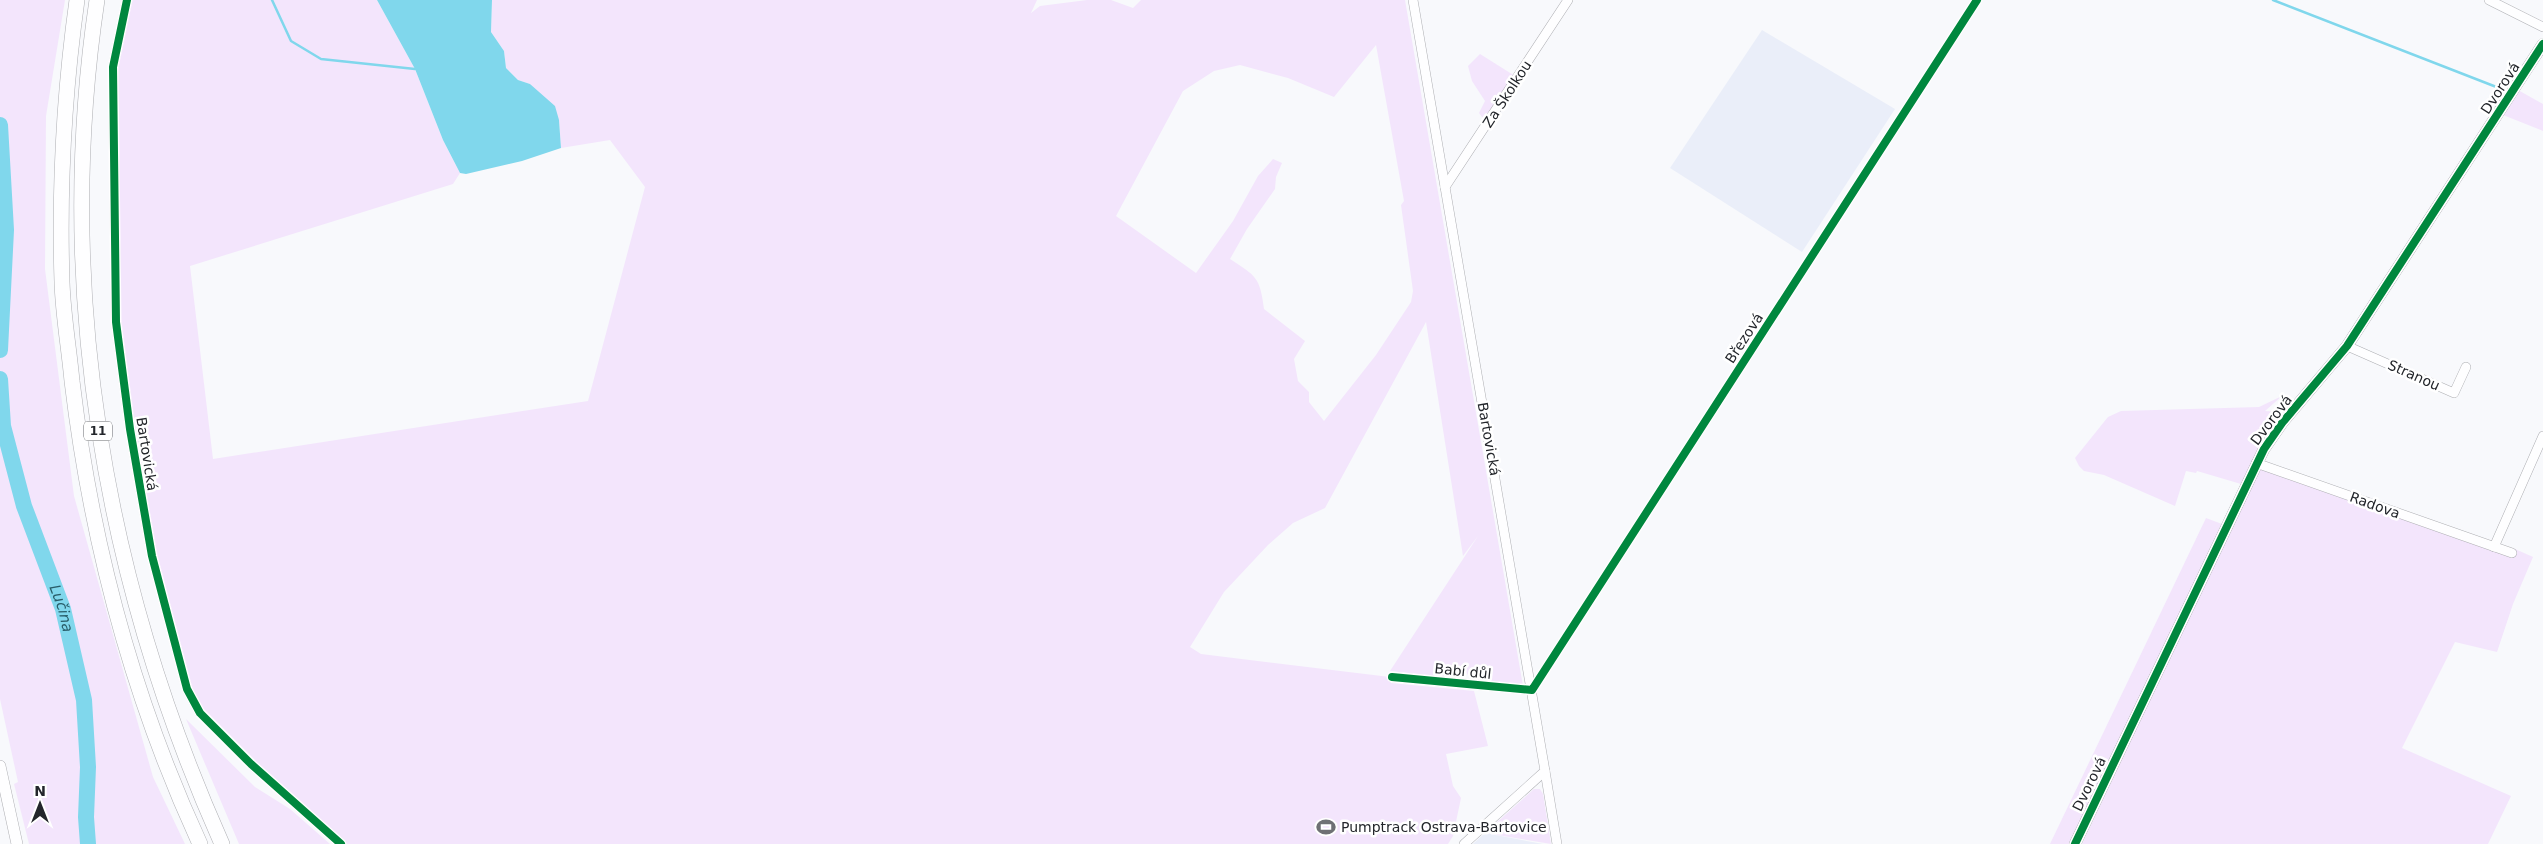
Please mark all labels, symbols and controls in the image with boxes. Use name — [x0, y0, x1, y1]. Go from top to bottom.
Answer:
street label: Za Školkou — [1479, 57, 1535, 130]
street label: Dvorová — [2477, 59, 2523, 117]
street label: Březová — [1722, 310, 1766, 366]
street label: Stranou — [2386, 357, 2442, 393]
street label: Dvorová — [2247, 392, 2295, 448]
street label: Bartovická — [1475, 401, 1503, 477]
street label: Bartovická — [133, 416, 161, 492]
road number: 11 — [84, 422, 112, 441]
street label: Radova — [2348, 489, 2402, 521]
water label: Lučina — [46, 582, 77, 634]
street label: Babí důl — [1434, 660, 1492, 682]
street label: Dvorová — [2069, 754, 2109, 814]
north arrow — [15, 779, 65, 829]
text: N — [34, 783, 46, 799]
sports icon: Pumptrack Ostrava-Bartovice — [1315, 816, 1337, 838]
place label: Pumptrack Ostrava-Bartovice — [1341, 819, 1547, 835]

